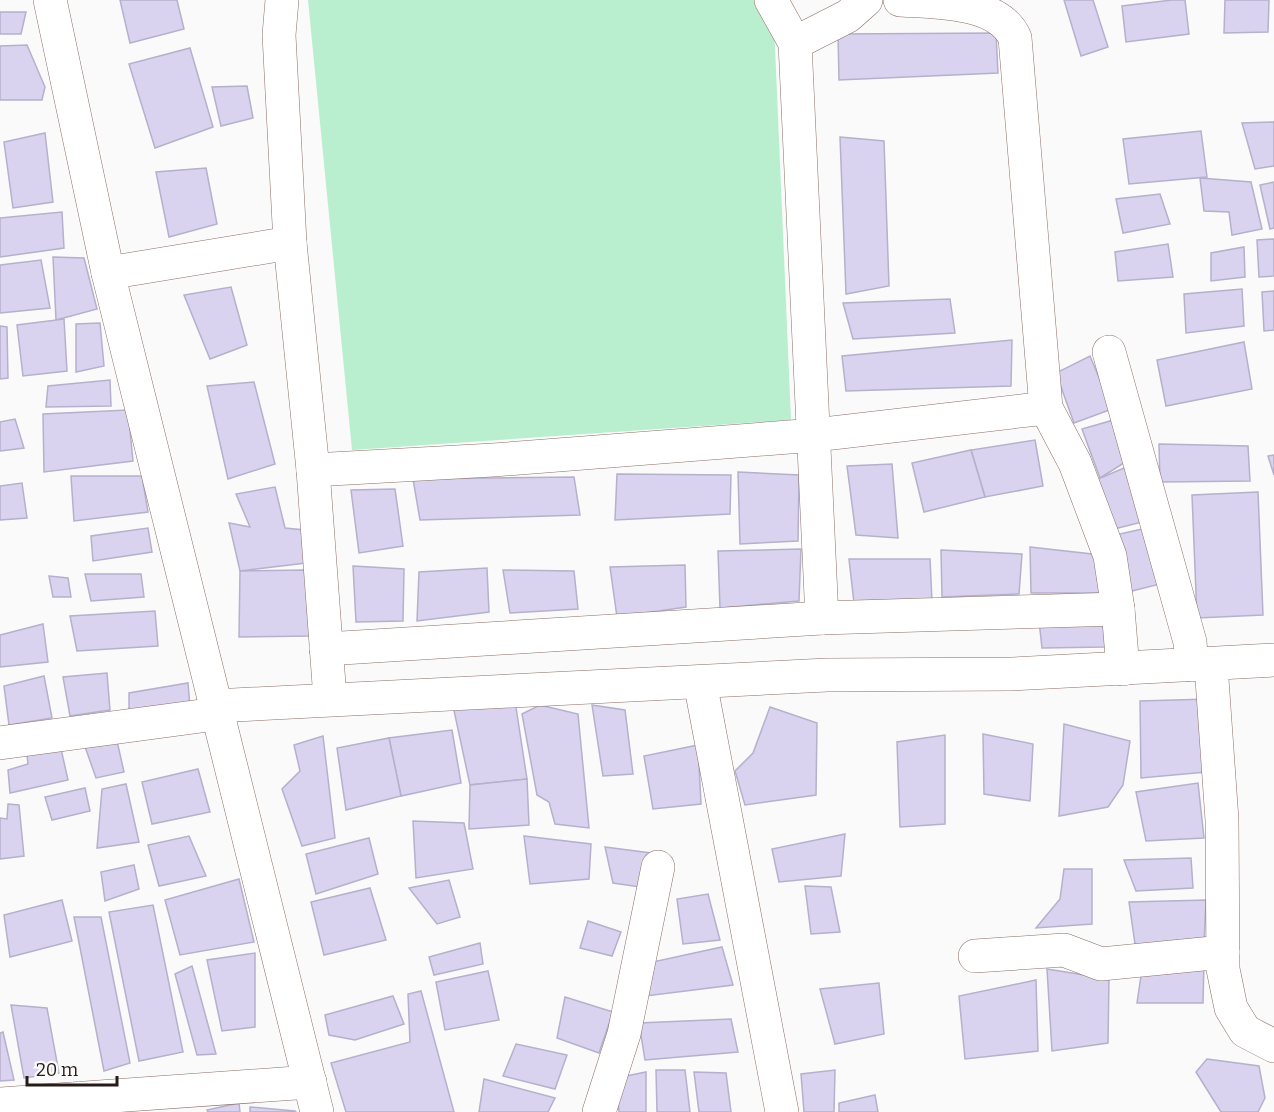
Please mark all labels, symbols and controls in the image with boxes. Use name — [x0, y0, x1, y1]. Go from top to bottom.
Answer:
scale bar — [27, 1049, 117, 1087]
text: 20 m — [36, 1059, 78, 1081]

